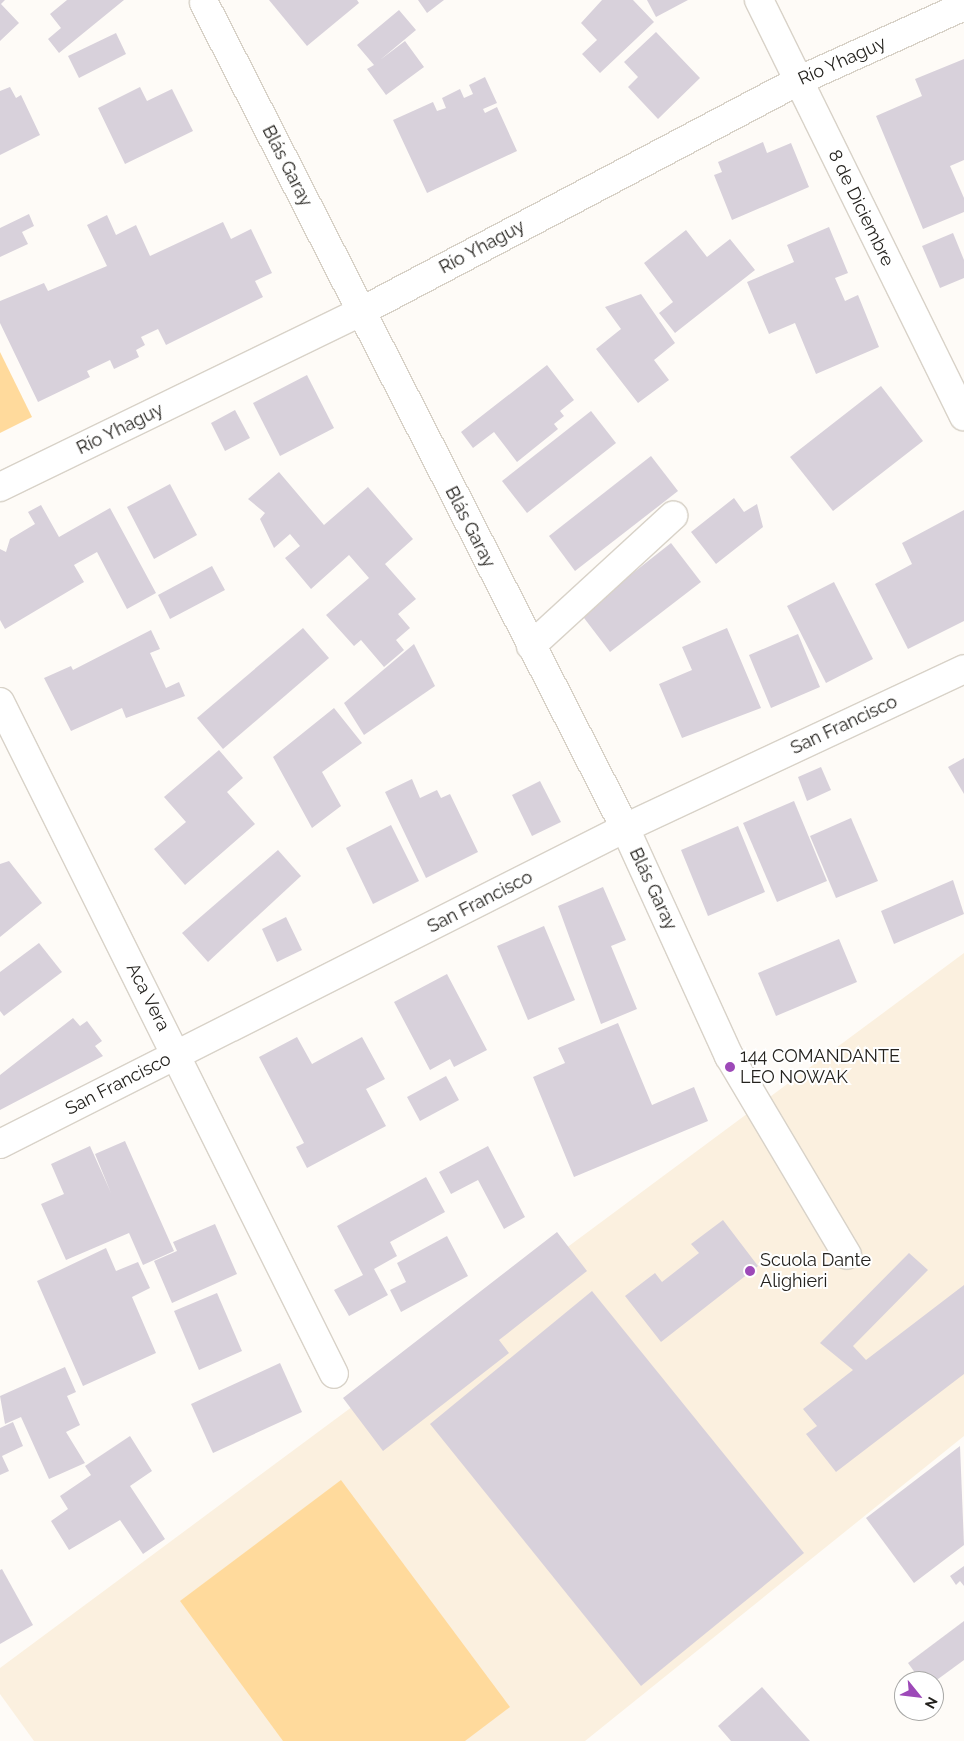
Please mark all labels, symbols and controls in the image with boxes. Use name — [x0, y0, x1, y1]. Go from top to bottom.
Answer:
street label: Río Yhaguy — [794, 32, 890, 90]
street label: Blás Garay — [257, 122, 317, 210]
street label: 8 de Diciembre — [823, 146, 899, 270]
street label: Río Yhaguy — [435, 215, 529, 279]
street label: Río Yhaguy — [73, 399, 167, 459]
street label: Blás Garay — [440, 483, 500, 571]
street label: San Francisco — [787, 691, 901, 759]
street label: Blás Garay — [625, 844, 681, 934]
street label: San Francisco — [424, 866, 536, 938]
street label: Aca Vera — [122, 959, 174, 1035]
place label: 144 COMANDANTE LEO NOWAK — [740, 1046, 900, 1088]
street label: San Francisco — [62, 1048, 174, 1120]
marker: 144 COMANDANTE LEO NOWAK — [724, 1061, 736, 1073]
place label: Scuola Dante Alighieri — [760, 1250, 871, 1292]
marker: Scuola Dante Alighieri — [744, 1265, 756, 1277]
north arrow — [894, 1671, 944, 1721]
text: N — [922, 1694, 941, 1711]

